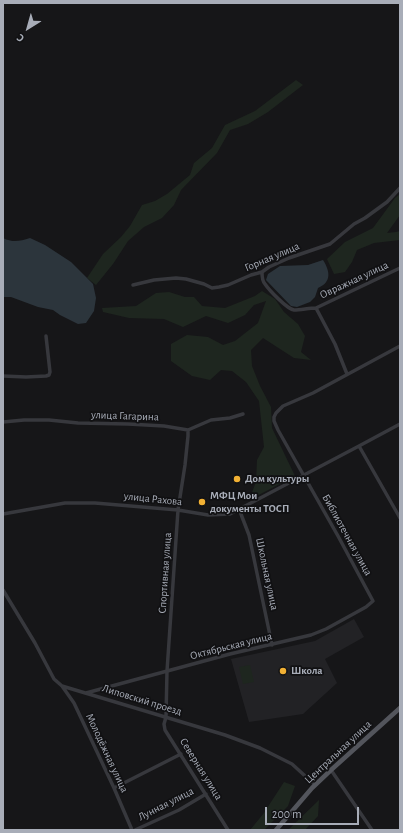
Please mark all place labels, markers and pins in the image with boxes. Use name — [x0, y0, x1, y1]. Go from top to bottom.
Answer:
place label: Дом культуры — [245, 472, 309, 486]
marker: Дом культуры — [232, 474, 242, 484]
place label: МФЦ Мои документы ТОСП — [210, 489, 289, 515]
marker: МФЦ Мои документы ТОСП — [197, 497, 207, 507]
place label: Школа — [291, 664, 323, 678]
marker: Школа — [278, 666, 288, 676]

